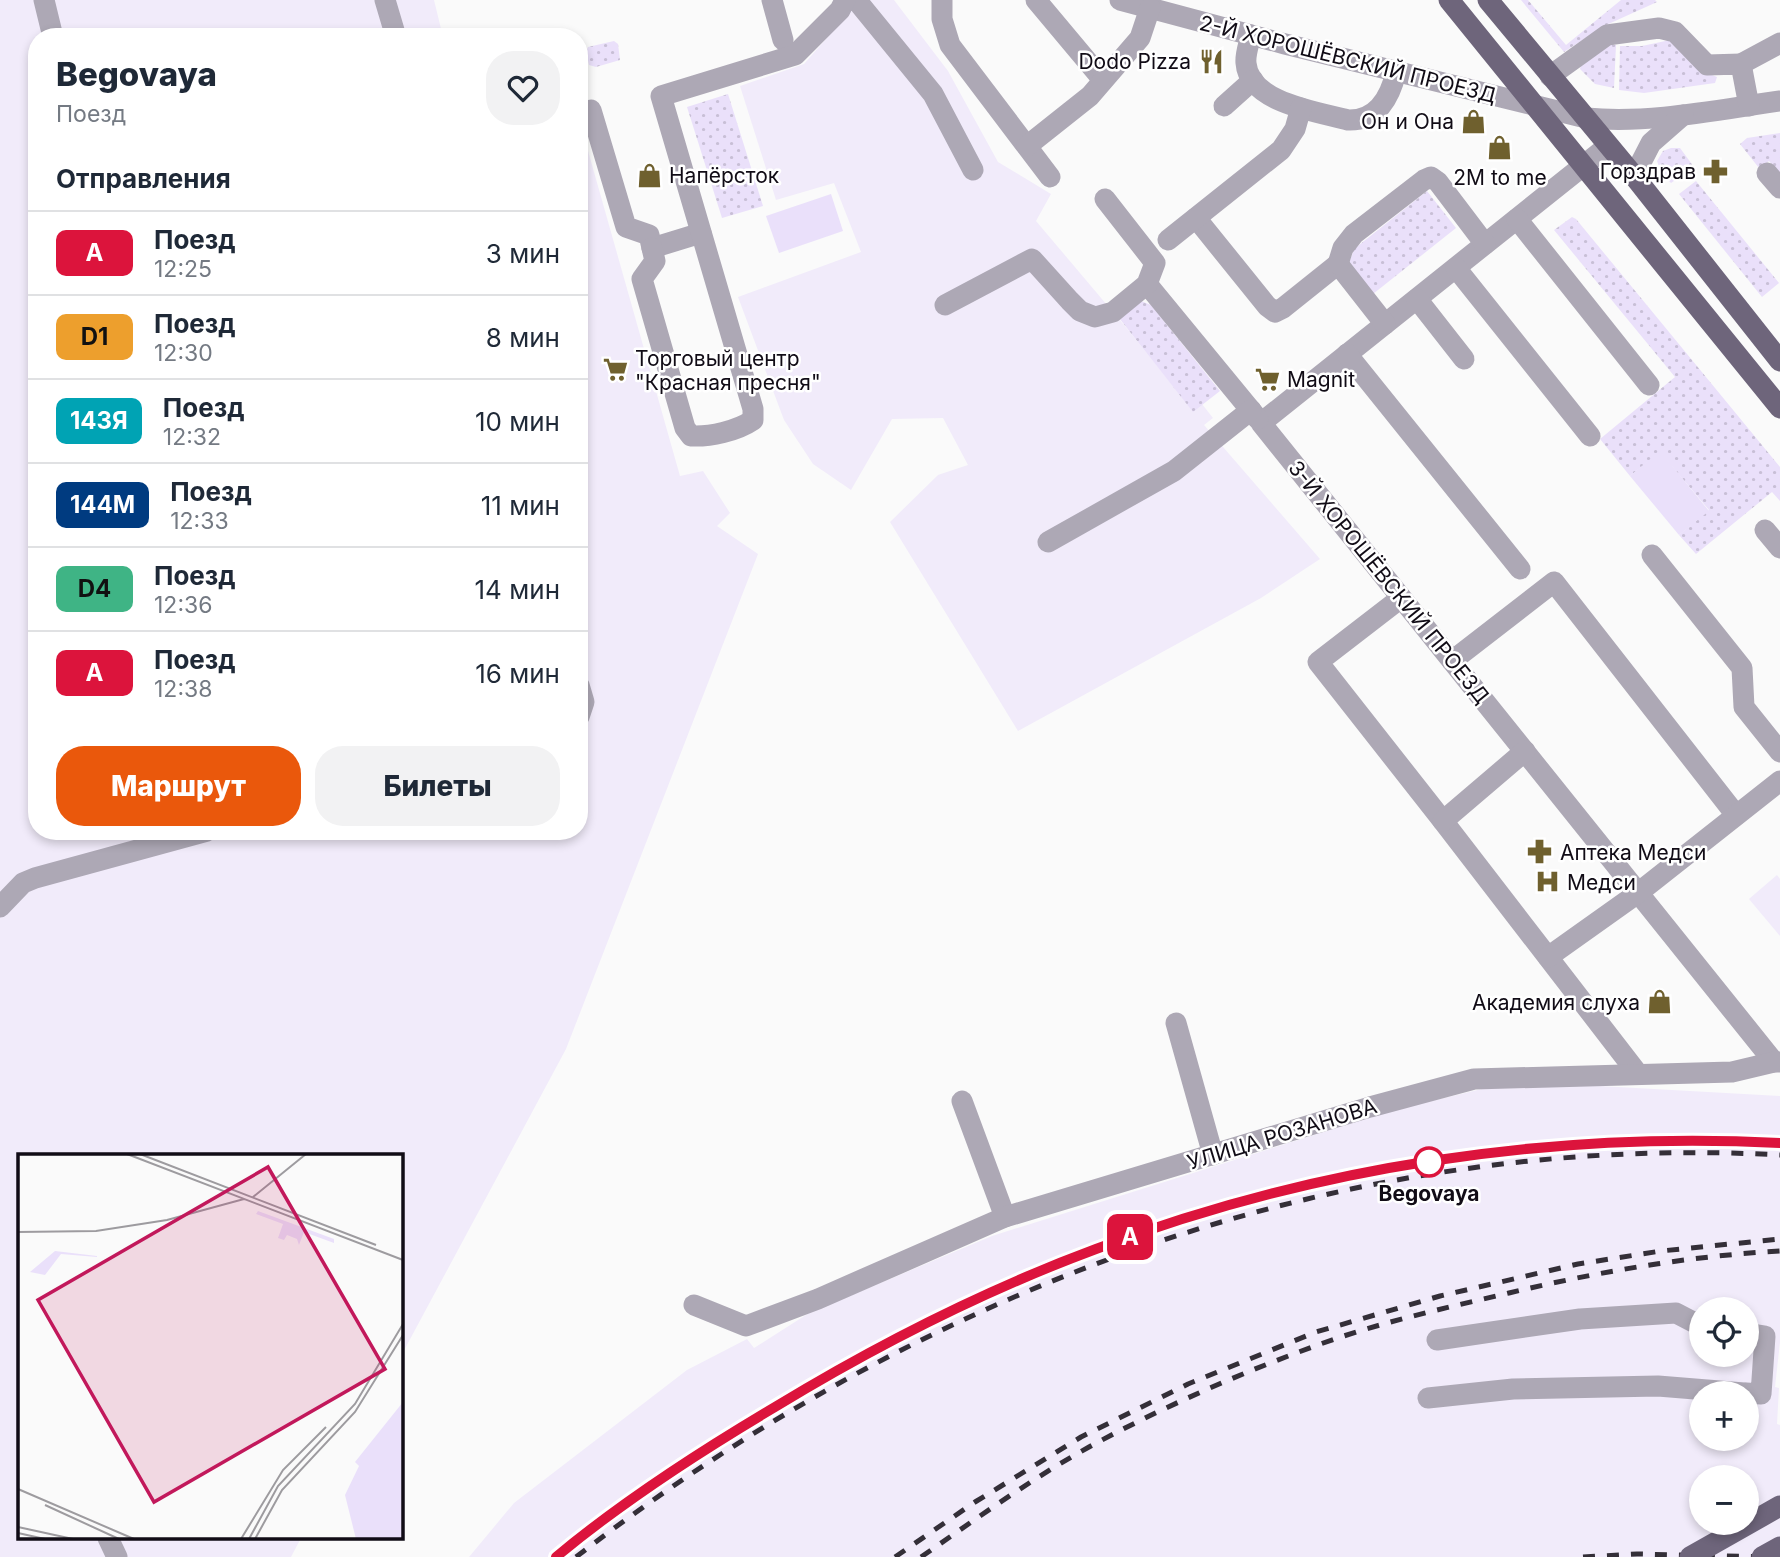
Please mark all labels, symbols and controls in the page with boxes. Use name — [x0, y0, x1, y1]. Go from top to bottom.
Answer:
street label: 2-Й ХОРОШЁВСКИЙ ПРОЕЗД — [1197, 9, 1499, 108]
restaurant icon: Dodo Pizza — [1197, 47, 1225, 75]
place label: Dodo Pizza — [1078, 49, 1191, 74]
button: heart — [486, 51, 560, 125]
text: Begovaya — [56, 54, 217, 94]
text: Поезд — [56, 100, 126, 128]
shop icon: Он и Она — [1460, 107, 1488, 135]
place label: Он и Она — [1361, 109, 1454, 134]
shop icon: 2M to me — [1486, 134, 1514, 162]
pharmacy icon: Горздрав — [1702, 157, 1730, 185]
place label: Горздрав — [1600, 159, 1696, 184]
shop icon: Напёрсток — [635, 161, 663, 189]
text: Отправления — [56, 163, 231, 194]
place label: Напёрсток — [669, 163, 780, 188]
place label: 2M to me — [1453, 165, 1547, 190]
text: Поезд — [154, 224, 236, 255]
text: A — [86, 238, 103, 267]
text: 3 мин — [486, 238, 560, 269]
text: 12:25 — [154, 255, 212, 283]
text: Поезд — [154, 308, 236, 339]
text: D1 — [81, 322, 108, 351]
text: 8 мин — [486, 322, 560, 353]
text: 12:30 — [154, 339, 213, 367]
place label: Торговый центр "Красная пресня" — [635, 346, 821, 395]
supermarket icon: Торговый центр "Красная пресня" — [601, 356, 629, 384]
supermarket icon: Magnit — [1253, 365, 1281, 393]
place label: Magnit — [1287, 367, 1355, 392]
text: Поезд — [163, 392, 245, 423]
text: 143Я — [70, 406, 128, 435]
text: 10 мин — [475, 406, 560, 437]
text: 12:32 — [163, 423, 221, 451]
street label: 3-Й ХОРОШЁВСКИЙ ПРОЕЗД — [1283, 455, 1495, 708]
text: Поезд — [170, 476, 252, 507]
text: 144М — [70, 490, 135, 519]
text: 11 мин — [481, 490, 560, 521]
text: 12:33 — [170, 507, 229, 535]
text: Поезд — [154, 560, 236, 591]
text: D4 — [78, 574, 111, 603]
text: 14 мин — [475, 574, 560, 605]
text: 12:36 — [154, 591, 212, 619]
text: Поезд — [154, 644, 236, 675]
text: A — [86, 658, 103, 687]
text: 16 мин — [475, 658, 560, 689]
text: 12:38 — [154, 675, 212, 703]
button: Маршрут — [56, 746, 301, 826]
button: Билеты — [315, 746, 560, 826]
pharmacy icon: Аптека Медси — [1526, 838, 1554, 866]
place label: Аптека Медси — [1560, 840, 1706, 865]
hospital icon: Медси — [1533, 868, 1561, 896]
place label: Медси — [1567, 870, 1636, 895]
shop icon: Академия слуха — [1646, 988, 1674, 1016]
place label: Академия слуха — [1472, 990, 1640, 1015]
street label: УЛИЦА РОЗАНОВА — [1184, 1093, 1380, 1175]
marker: Begovaya — [1414, 1147, 1444, 1177]
inset map — [18, 1154, 402, 1540]
place label: Begovaya — [1378, 1181, 1480, 1206]
line badge: A — [1107, 1214, 1153, 1260]
text: A — [1121, 1222, 1139, 1251]
map controls — [1689, 1297, 1759, 1535]
button: locate — [1689, 1297, 1759, 1367]
button: + — [1689, 1381, 1759, 1451]
button: − — [1689, 1465, 1759, 1535]

